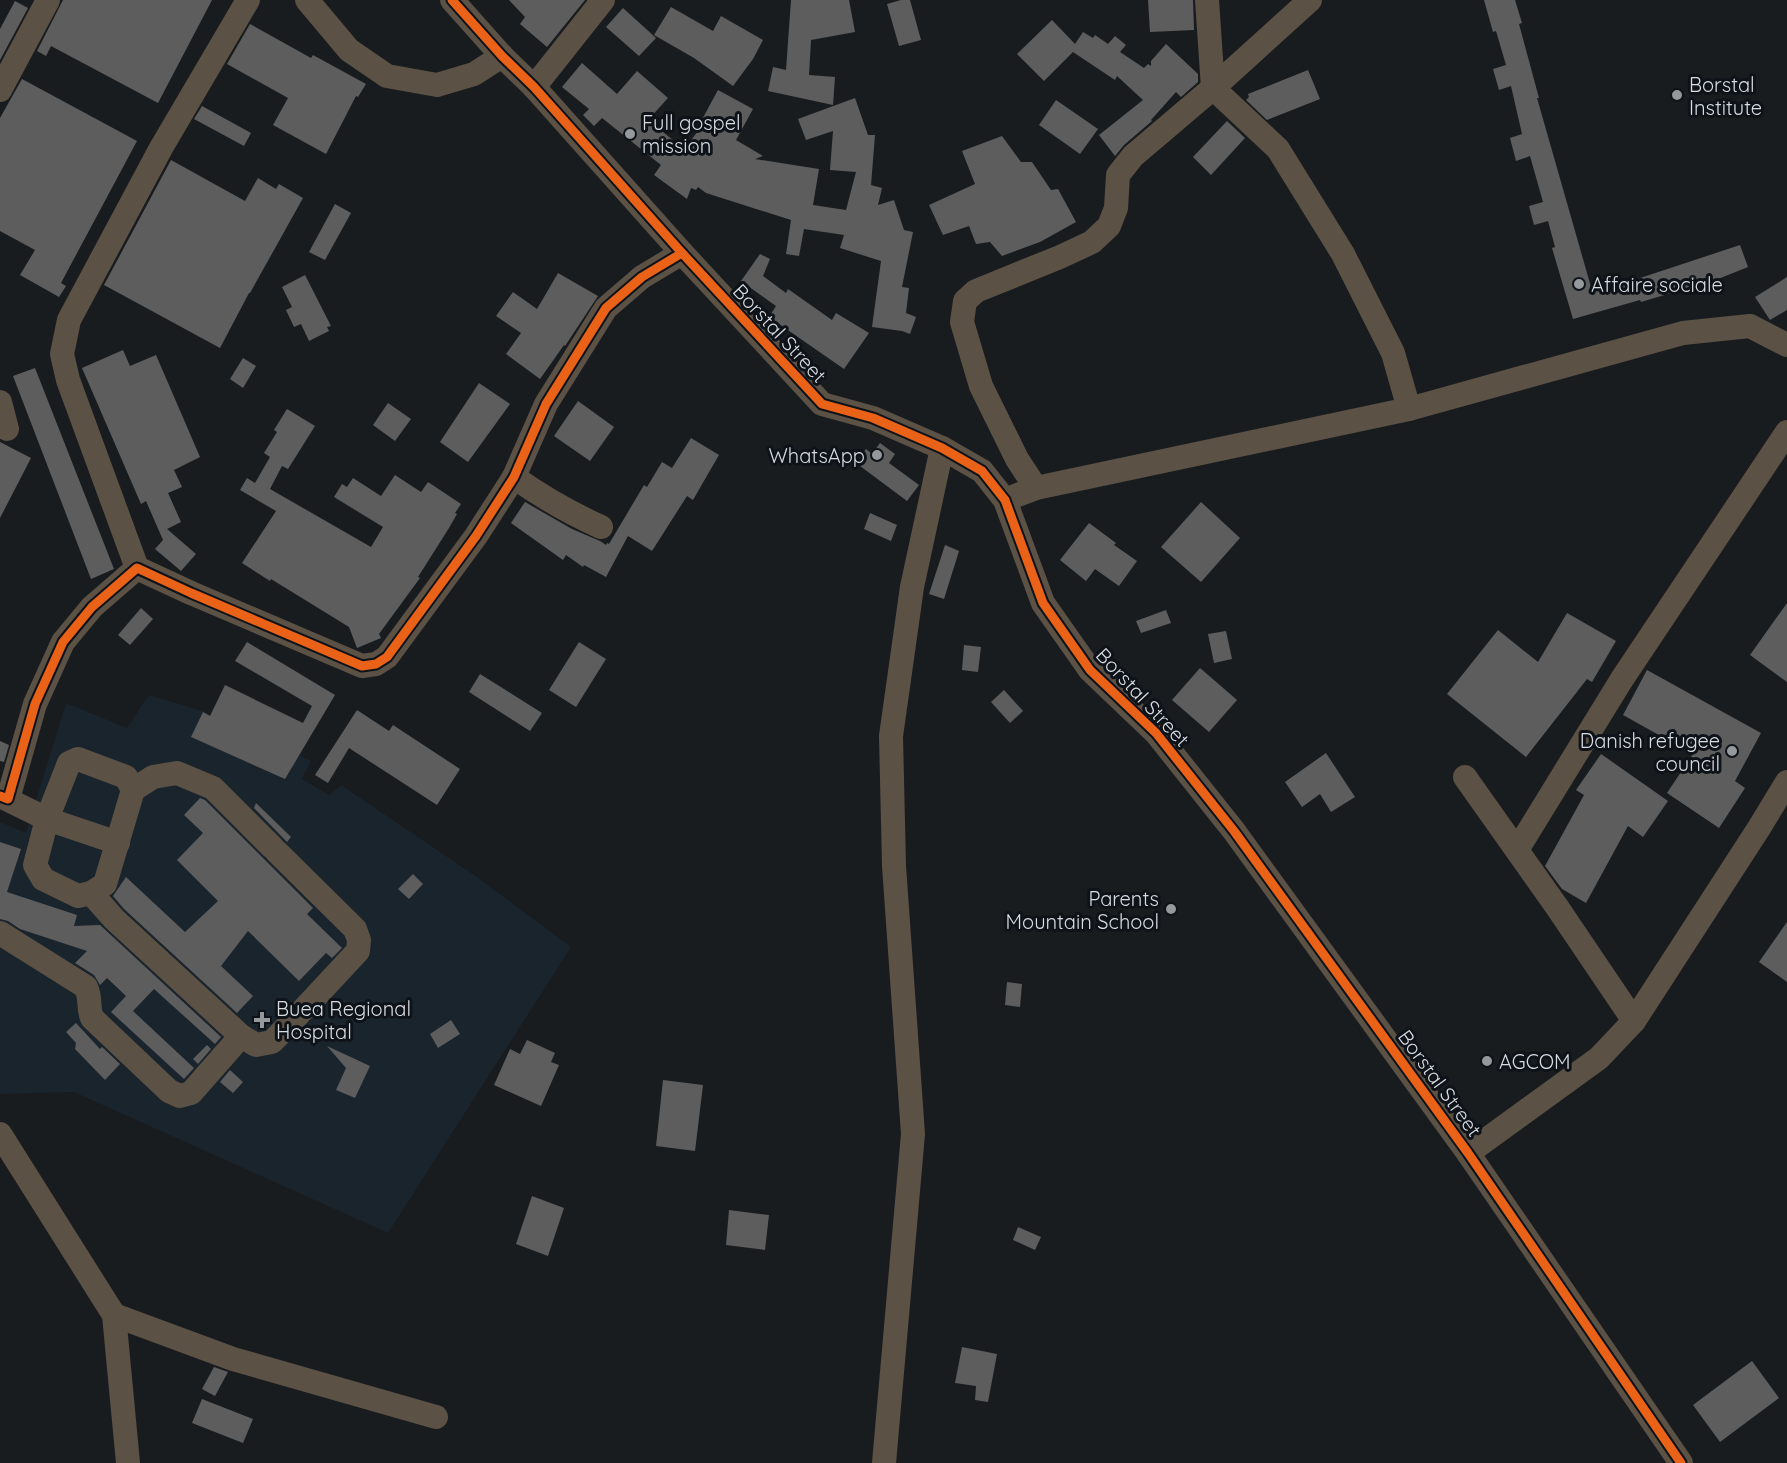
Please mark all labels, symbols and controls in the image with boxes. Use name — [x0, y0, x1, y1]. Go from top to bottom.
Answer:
place label: Borstal Institute — [1689, 72, 1762, 120]
marker: Borstal Institute — [1670, 88, 1684, 102]
place label: Full gospel mission — [642, 110, 741, 158]
marker: Full gospel mission — [623, 127, 637, 141]
place label: Affaire sociale — [1591, 272, 1723, 297]
marker: Affaire sociale — [1572, 277, 1586, 291]
street label: Borstal Street — [728, 278, 832, 388]
place label: WhatsApp — [768, 443, 865, 468]
marker: WhatsApp — [870, 448, 884, 462]
street label: Borstal Street — [1091, 642, 1195, 752]
place label: Danish refugee council — [1580, 728, 1720, 776]
marker: Danish refugee council — [1725, 744, 1739, 758]
place label: Parents Mountain School — [1006, 886, 1159, 934]
marker: Parents Mountain School — [1164, 902, 1178, 916]
place label: Buea Regional Hospital — [276, 996, 411, 1044]
marker: Buea Regional Hospital — [253, 1011, 271, 1029]
street label: Borstal Street — [1393, 1025, 1487, 1141]
place label: AGCOM — [1499, 1049, 1571, 1074]
marker: AGCOM — [1480, 1054, 1494, 1068]

